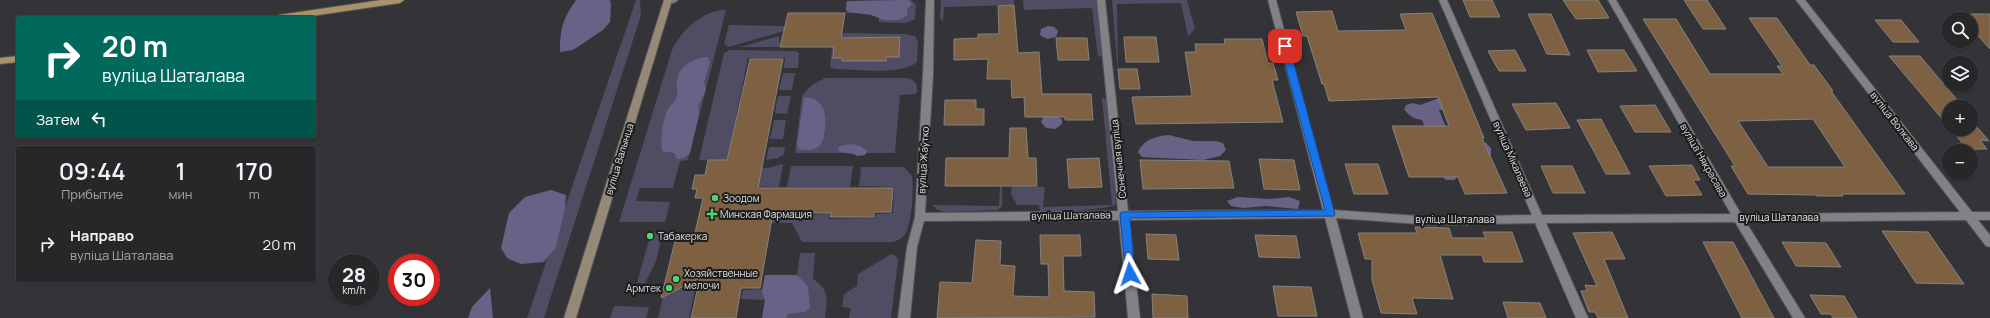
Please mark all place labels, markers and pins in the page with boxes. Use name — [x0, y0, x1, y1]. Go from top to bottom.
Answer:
pin — [1268, 29, 1302, 63]
place label: Зоодом — [723, 191, 760, 205]
marker: Зоодом — [710, 193, 720, 203]
place label: Минская Фармация — [720, 207, 812, 221]
marker: Минская Фармация — [707, 209, 717, 219]
place label: Табакерка — [658, 229, 707, 243]
marker: Табакерка — [645, 231, 655, 241]
place label: Хозяйственные мелочи — [684, 266, 758, 292]
marker: Хозяйственные мелочи — [671, 274, 681, 284]
place label: Армтек — [626, 281, 662, 295]
marker: Армтек — [664, 283, 674, 293]

